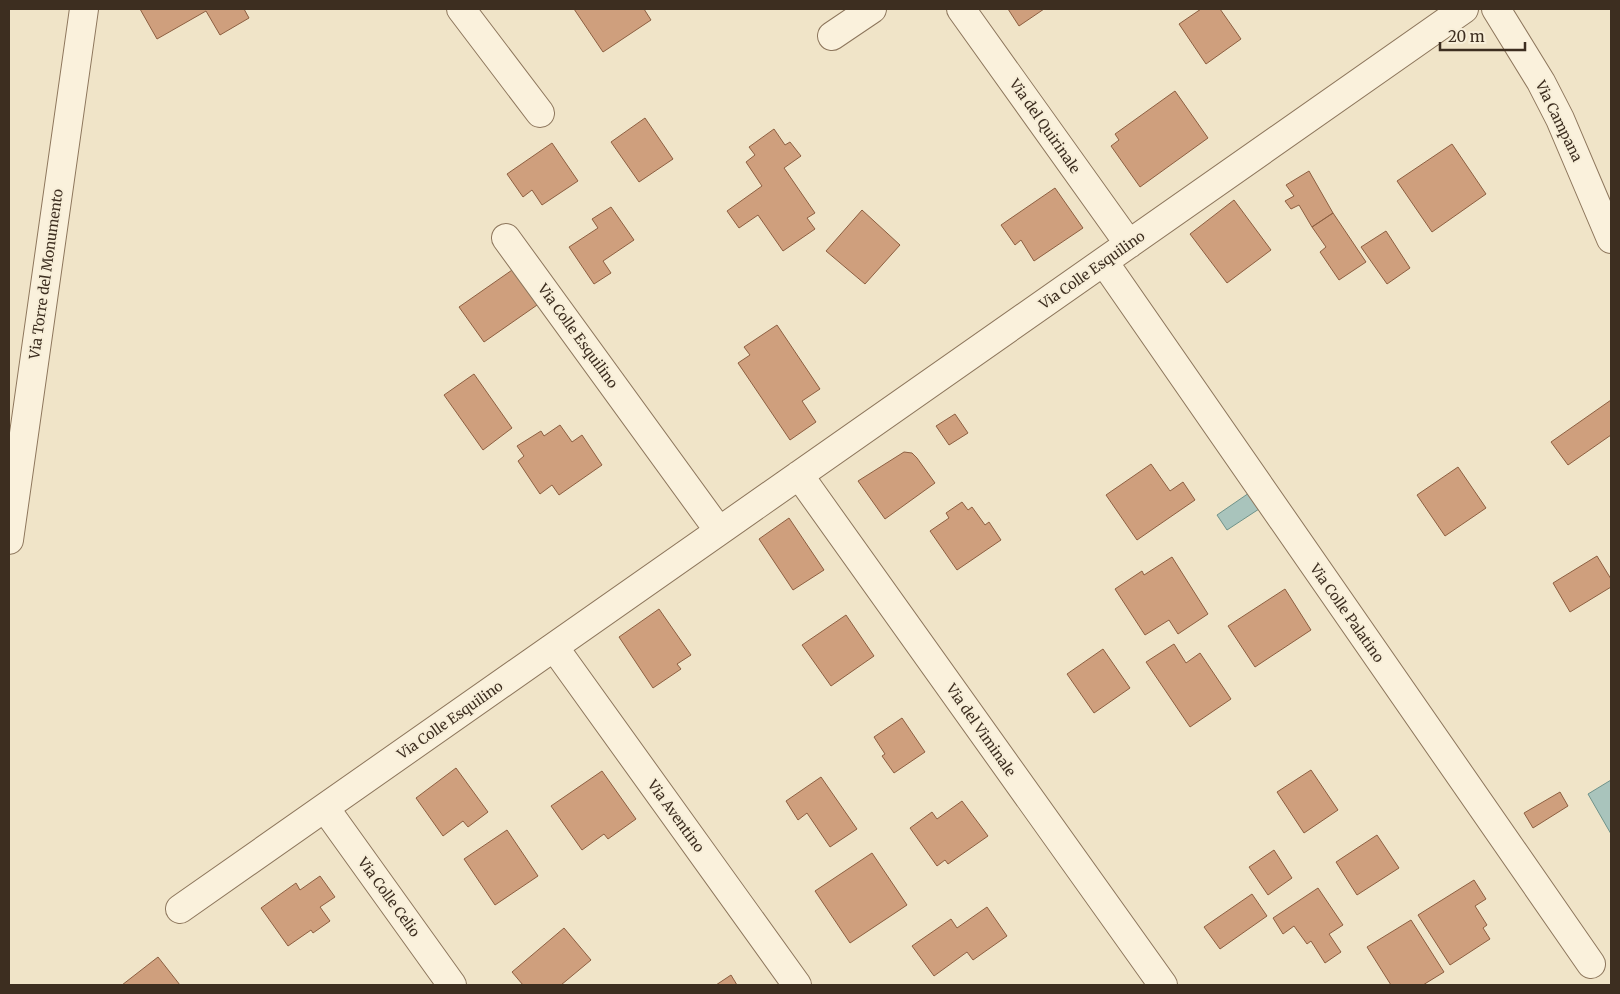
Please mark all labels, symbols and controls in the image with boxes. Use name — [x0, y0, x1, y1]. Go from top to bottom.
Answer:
scale bar — [1440, 20, 1525, 52]
text: 20 m — [1448, 27, 1485, 46]
street label: Via del Quirinale — [1005, 75, 1084, 177]
street label: Via Campana — [1531, 77, 1587, 165]
street label: Via Torre del Monumento — [25, 188, 67, 361]
street label: Via Colle Esquilino — [1035, 227, 1148, 314]
street label: Via Colle Esquilino — [533, 279, 622, 392]
street label: Via Colle Palatino — [1306, 559, 1388, 666]
street label: Via Colle Esquilino — [393, 677, 506, 764]
street label: Via del Viminale — [942, 679, 1020, 780]
street label: Via Aventino — [643, 775, 708, 856]
street label: Via Colle Celio — [353, 853, 424, 940]

